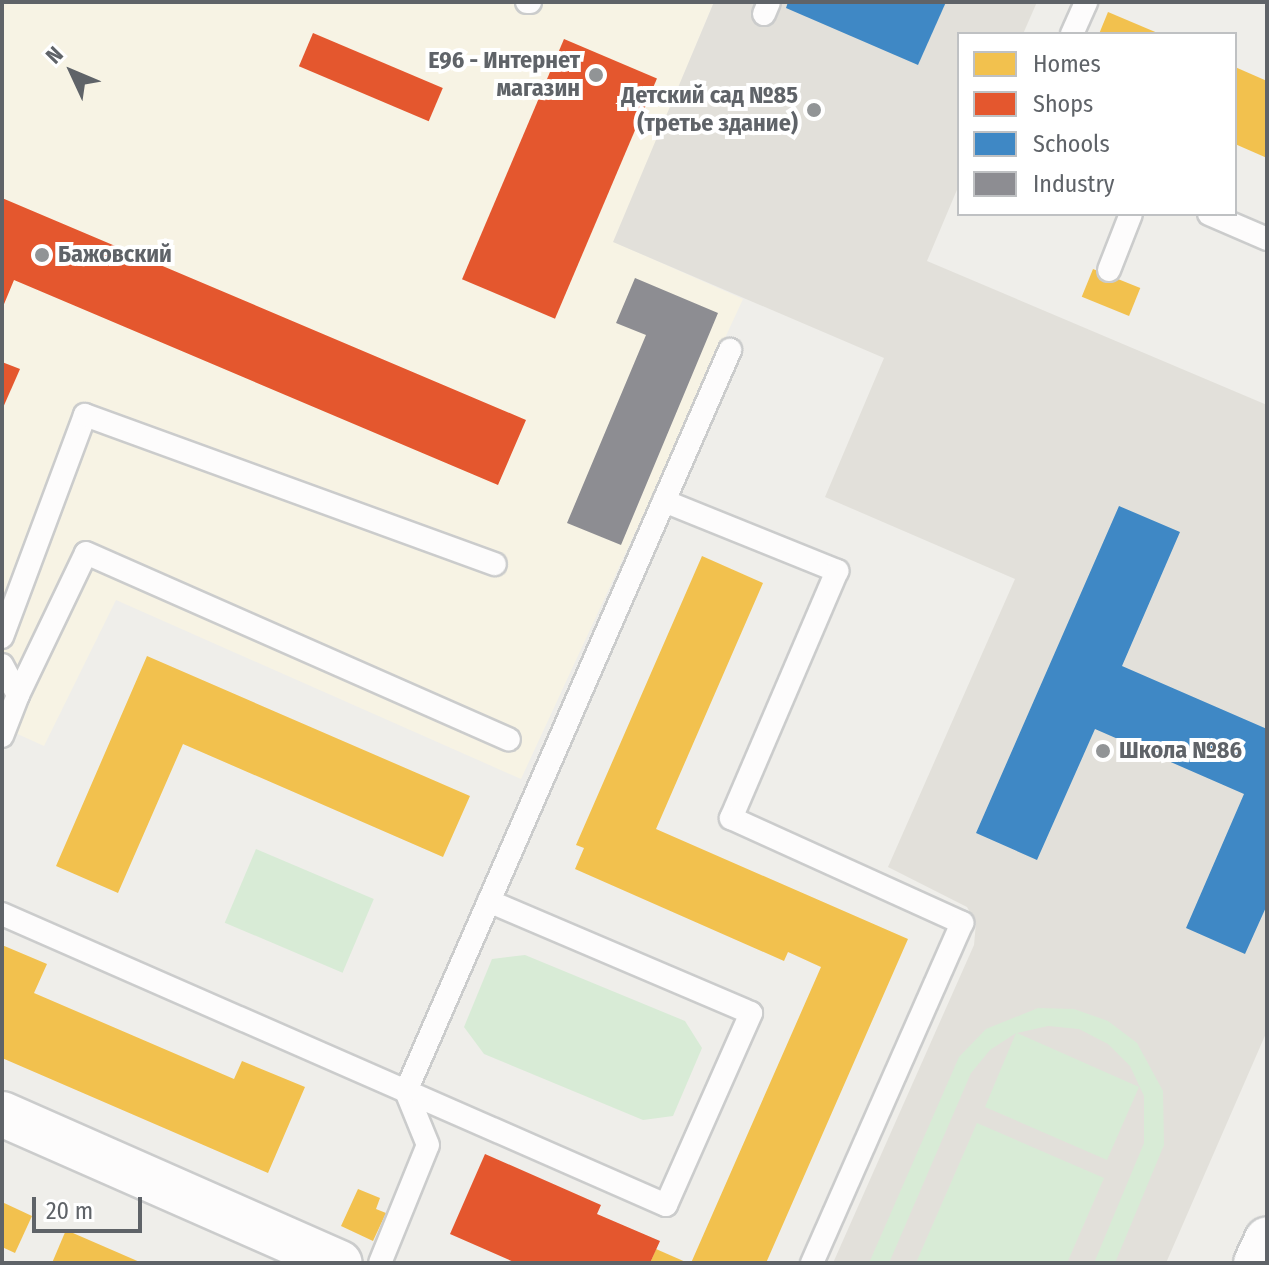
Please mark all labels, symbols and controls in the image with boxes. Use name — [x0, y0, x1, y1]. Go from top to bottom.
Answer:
north arrow — [32, 32, 112, 112]
legend — [957, 32, 1237, 216]
text: N — [40, 41, 69, 69]
place label: Е96 - Интернет магазин — [428, 47, 580, 103]
text: Homes — [1033, 50, 1101, 78]
marker: Е96 - Интернет магазин — [587, 66, 605, 84]
place label: Детский сад №85 (третье здание) — [621, 82, 798, 138]
text: Shops — [1033, 90, 1093, 118]
marker: Детский сад №85 (третье здание) — [805, 101, 823, 119]
text: Schools — [1033, 130, 1110, 158]
text: Industry — [1033, 170, 1115, 198]
place label: Бажовский — [58, 241, 172, 269]
marker: Бажовский — [33, 246, 51, 264]
place label: Школа №86 — [1119, 737, 1242, 765]
marker: Школа №86 — [1094, 742, 1112, 760]
scale bar — [36, 1181, 146, 1231]
text: 20 m — [46, 1197, 93, 1225]

